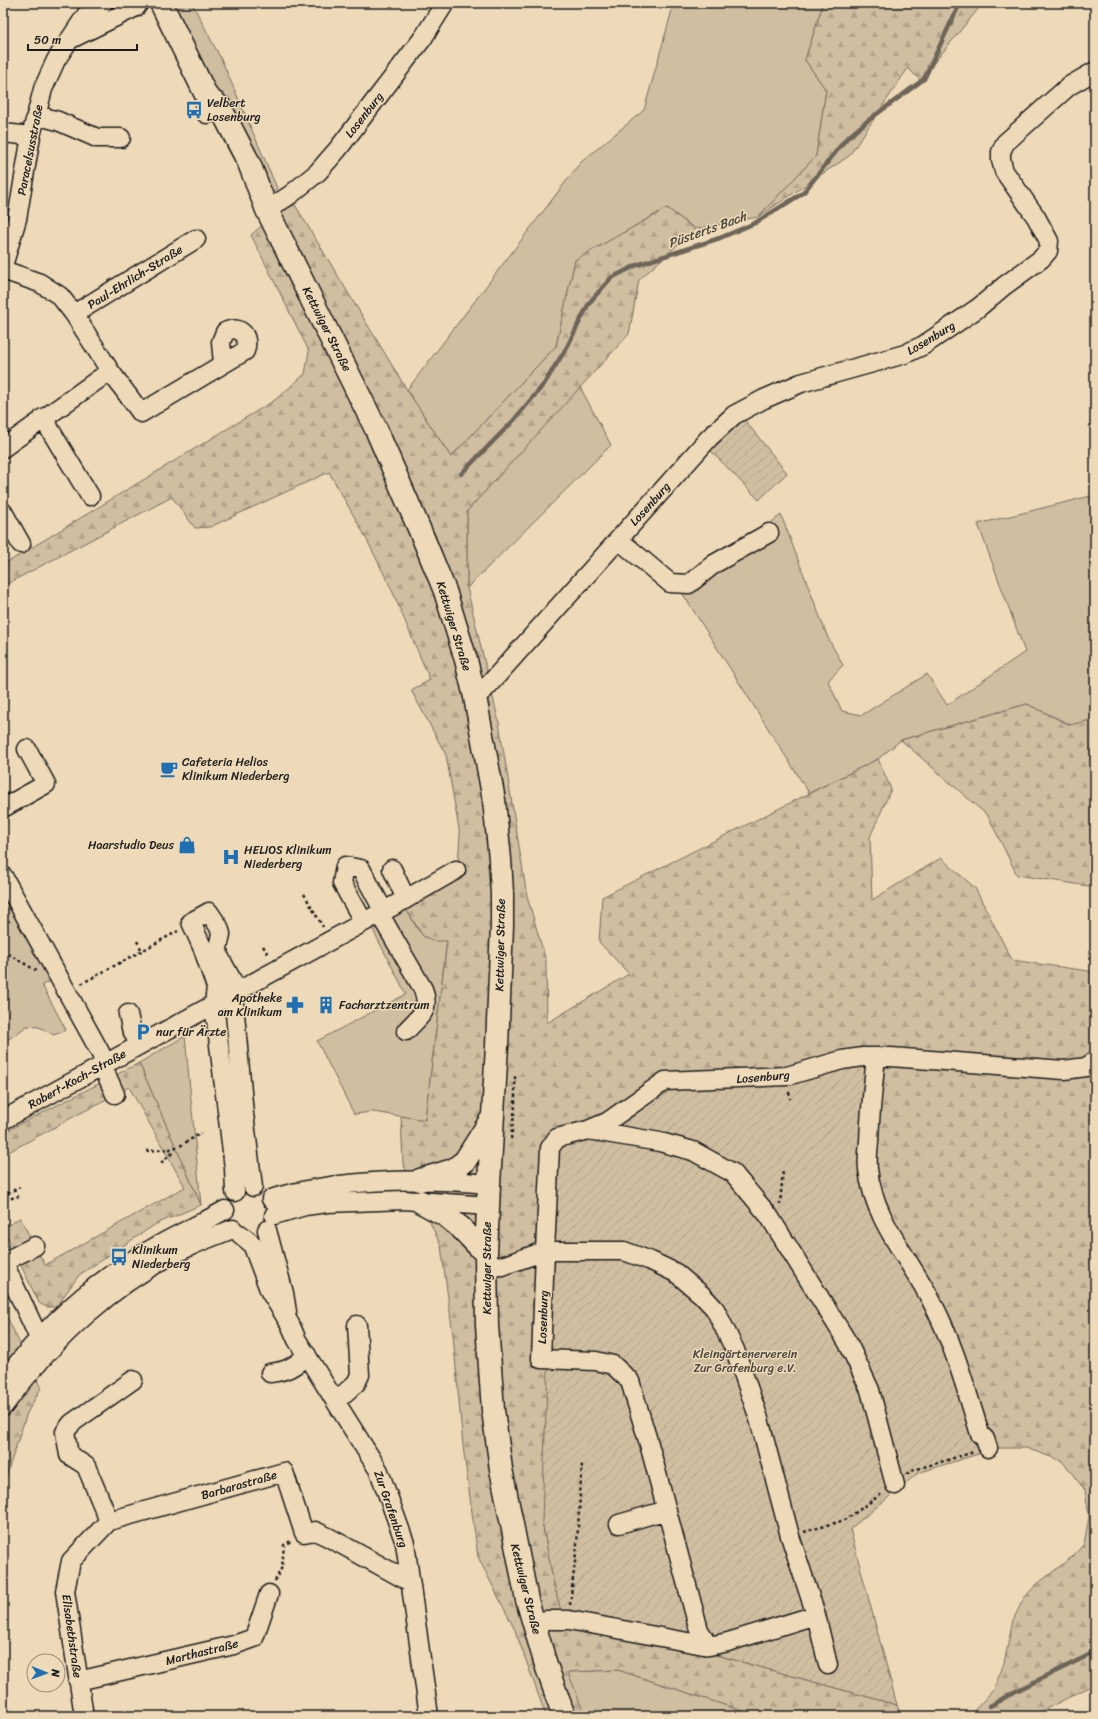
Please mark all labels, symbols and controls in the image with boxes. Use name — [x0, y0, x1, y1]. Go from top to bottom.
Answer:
scale bar — [28, 26, 137, 52]
text: 50 m — [34, 29, 61, 51]
street label: Losenburg — [339, 87, 389, 143]
place label: Velbert Losenburg — [207, 92, 261, 128]
bus stop icon: Velbert Losenburg — [184, 100, 204, 120]
street label: Paracelsusstraße — [10, 102, 50, 197]
water label: Püsterts Bach — [665, 204, 751, 254]
street label: Paul-Ehrlich-Straße — [83, 239, 187, 315]
street label: Kettwiger Straße — [296, 283, 358, 375]
street label: Losenburg — [902, 315, 960, 361]
street label: Losenburg — [624, 477, 676, 531]
street label: Kettwiger Straße — [430, 578, 478, 674]
place label: Cafeteria Helios Klinikum Niederberg — [182, 751, 290, 787]
cafe icon: Cafeteria Helios Klinikum Niederberg — [159, 759, 179, 779]
place label: Haarstudio Deus — [88, 834, 174, 856]
shop icon: Haarstudio Deus — [177, 835, 197, 855]
place label: HELIOS Klinikum Niederberg — [244, 839, 332, 875]
hospital icon: HELIOS Klinikum Niederberg — [221, 847, 241, 867]
street label: Kettwiger Straße — [488, 898, 512, 992]
place label: Apotheke am Klinikum — [218, 987, 282, 1023]
place label: Facharztzentrum — [339, 994, 430, 1016]
pharmacy icon: Apotheke am Klinikum — [285, 995, 305, 1015]
building icon: Facharztzentrum — [316, 995, 336, 1015]
place label: nur für Ärzte — [156, 1021, 227, 1043]
parking icon: nur für Ärzte — [133, 1022, 153, 1042]
street label: Robert-Koch-Straße — [24, 1043, 130, 1115]
street label: Losenburg — [735, 1064, 791, 1090]
street label: Kettwiger Straße — [476, 1221, 498, 1315]
place label: Klinikum Niederberg — [132, 1239, 190, 1275]
bus stop icon: Klinikum Niederberg — [109, 1247, 129, 1267]
street label: Losenburg — [531, 1290, 555, 1344]
park label: Kleingärtenerverein Zur Grafenburg e.V. — [693, 1343, 798, 1379]
street label: Barbarastraße — [198, 1464, 280, 1506]
street label: Zur Grafenburg — [367, 1467, 415, 1551]
street label: Kettwiger Straße — [504, 1541, 548, 1637]
street label: Elisabethstraße — [55, 1593, 89, 1679]
street label: Marthastraße — [163, 1632, 241, 1672]
north arrow — [26, 1653, 66, 1693]
text: N — [46, 1668, 65, 1678]

